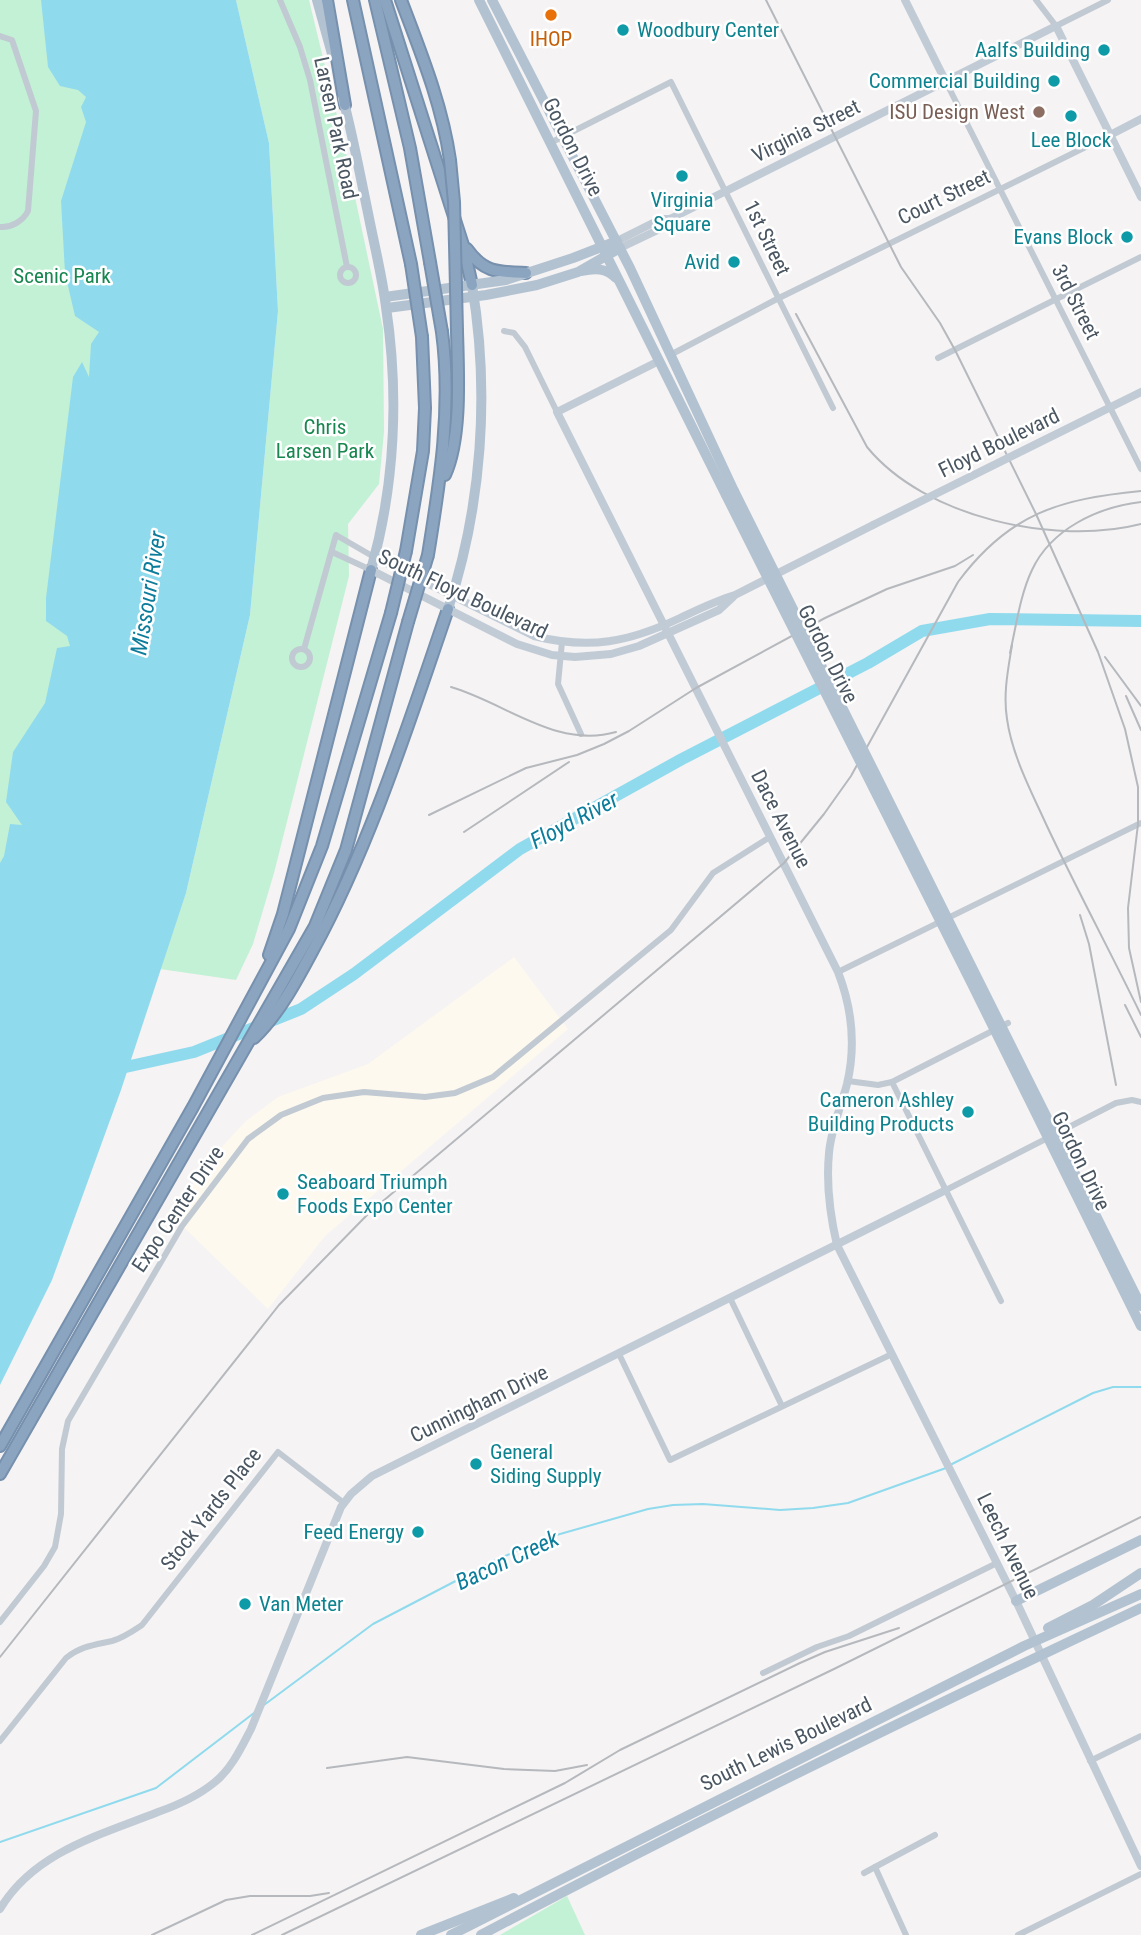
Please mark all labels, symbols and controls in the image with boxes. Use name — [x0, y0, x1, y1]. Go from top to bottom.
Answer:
marker: IHOP — [543, 7, 559, 23]
place label: Woodbury Center — [637, 18, 779, 42]
marker: Woodbury Center — [615, 22, 631, 38]
place label: IHOP — [530, 27, 572, 51]
place label: Aalfs Building — [975, 38, 1090, 62]
marker: Aalfs Building — [1096, 42, 1112, 58]
street label: Larsen Park Road — [309, 54, 363, 202]
place label: Commercial Building — [869, 69, 1040, 93]
marker: Commercial Building — [1046, 73, 1062, 89]
street label: Gordon Drive — [538, 94, 608, 200]
street label: Virginia Street — [748, 95, 864, 167]
place label: ISU Design West — [889, 100, 1025, 124]
marker: ISU Design West — [1031, 104, 1047, 120]
marker: Lee Block — [1063, 108, 1079, 124]
place label: Lee Block — [1031, 128, 1112, 152]
street label: Court Street — [894, 164, 994, 230]
marker: Virginia Square — [674, 168, 690, 184]
place label: Virginia Square — [650, 188, 714, 236]
street label: 1st Street — [739, 197, 795, 279]
place label: Evans Block — [1013, 225, 1114, 249]
marker: Evans Block — [1119, 229, 1135, 245]
place label: Avid — [684, 250, 720, 274]
marker: Avid — [726, 254, 742, 270]
street label: 3rd Street — [1047, 260, 1105, 344]
park label: Scenic Park — [13, 264, 111, 288]
street label: Floyd Boulevard — [935, 403, 1063, 483]
park label: Chris Larsen Park — [276, 415, 375, 463]
water label: Missouri River — [125, 528, 172, 657]
street label: South Floyd Boulevard — [374, 544, 552, 644]
street label: Gordon Drive — [793, 601, 863, 707]
street label: Dace Avenue — [746, 766, 816, 872]
water label: Floyd River — [526, 785, 624, 855]
place label: Cameron Ashley Building Products — [808, 1088, 954, 1136]
marker: Cameron Ashley Building Products — [960, 1104, 976, 1120]
street label: Gordon Drive — [1047, 1108, 1115, 1214]
street label: Expo Center Drive — [127, 1141, 229, 1276]
place label: Seaboard Triumph Foods Expo Center — [297, 1170, 453, 1218]
marker: Seaboard Triumph Foods Expo Center — [275, 1186, 291, 1202]
street label: Cunningham Drive — [406, 1360, 552, 1448]
place label: General Siding Supply — [490, 1440, 602, 1488]
street label: Stock Yards Place — [156, 1443, 266, 1575]
marker: General Siding Supply — [468, 1456, 484, 1472]
street label: Leech Avenue — [972, 1489, 1044, 1603]
place label: Feed Energy — [303, 1520, 404, 1544]
marker: Feed Energy — [410, 1524, 426, 1540]
water label: Bacon Creek — [451, 1524, 564, 1596]
place label: Van Meter — [259, 1592, 344, 1616]
marker: Van Meter — [237, 1596, 253, 1612]
street label: South Lewis Boulevard — [696, 1692, 876, 1796]

